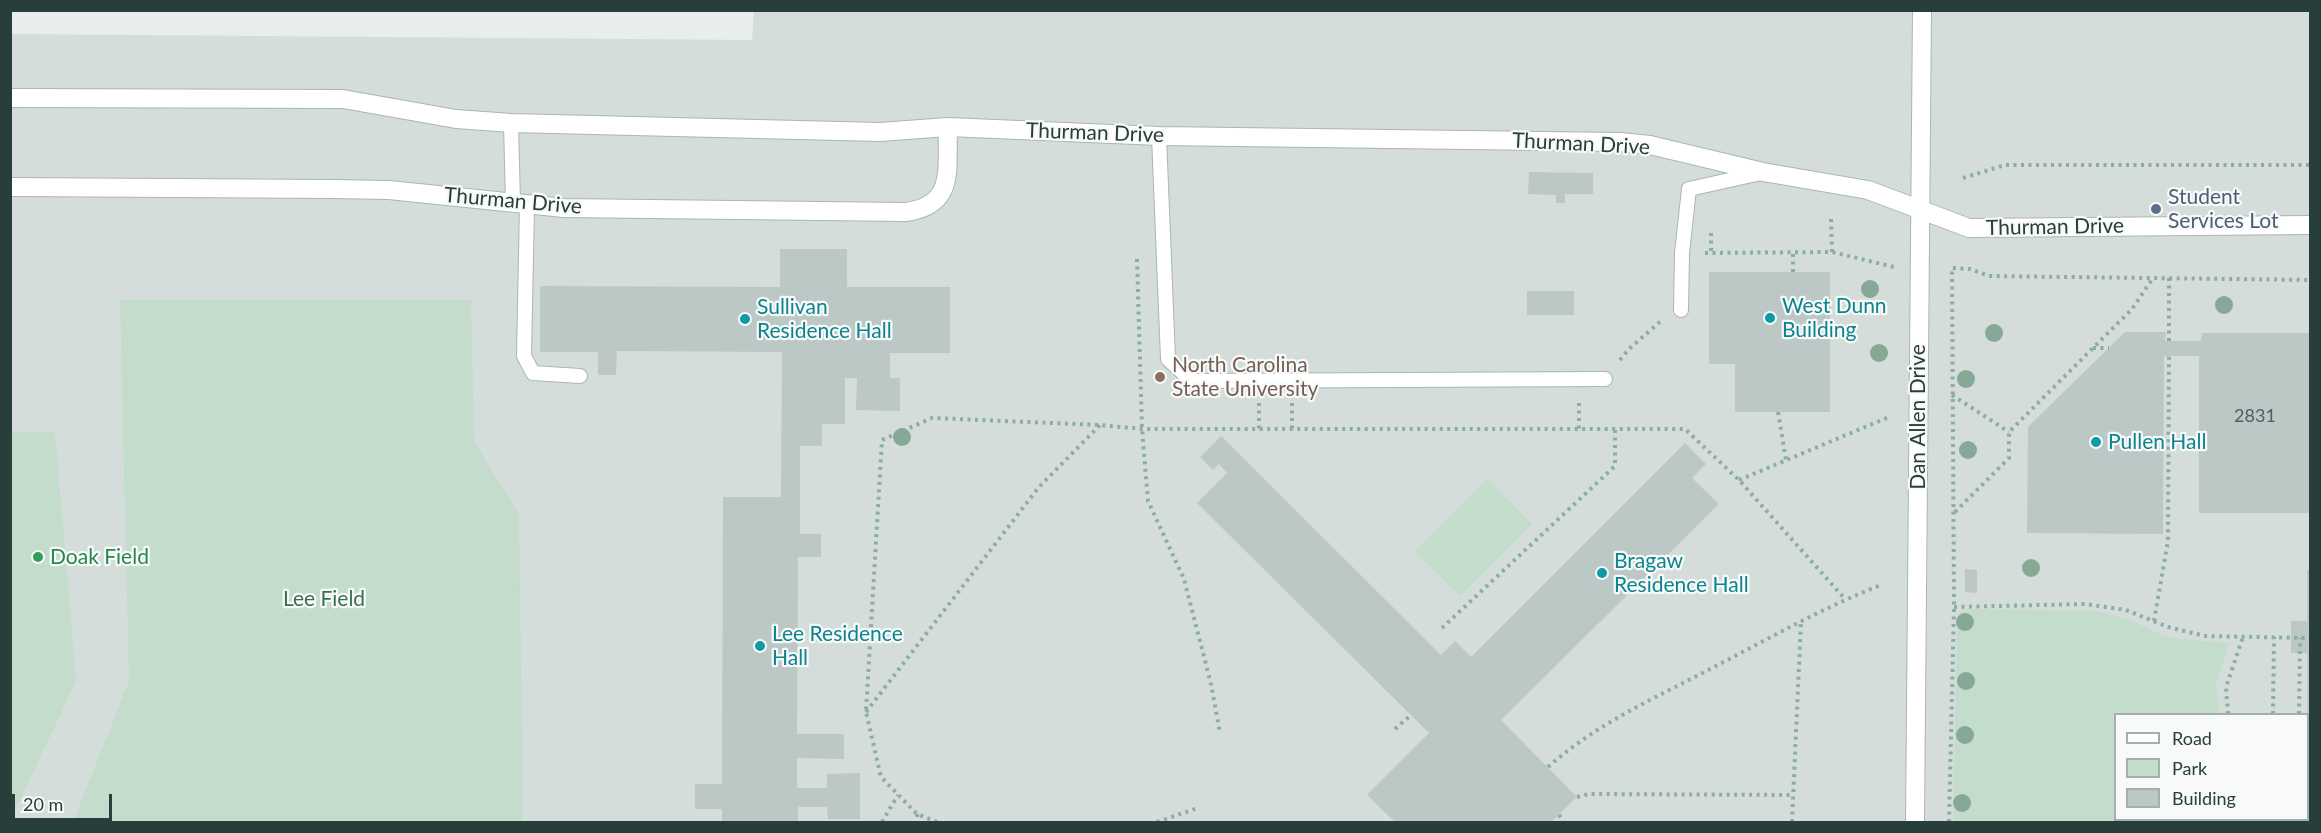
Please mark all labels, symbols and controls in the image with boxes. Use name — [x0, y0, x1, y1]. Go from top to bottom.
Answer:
street label: Thurman Drive — [1026, 118, 1164, 148]
street label: Thurman Drive — [1511, 128, 1651, 160]
street label: Thurman Drive — [443, 182, 583, 220]
place label: Student Services Lot — [2168, 184, 2279, 234]
marker: Student Services Lot — [2149, 202, 2163, 216]
street label: Thurman Drive — [1986, 213, 2124, 241]
place label: West Dunn Building — [1782, 293, 1887, 343]
place label: Sullivan Residence Hall — [757, 294, 892, 344]
marker: West Dunn Building — [1763, 311, 1777, 325]
marker: Sullivan Residence Hall — [738, 312, 752, 326]
street label: Dan Allen Drive — [1905, 344, 1931, 490]
place label: North Carolina State University — [1172, 352, 1318, 402]
marker: North Carolina State University — [1153, 370, 1167, 384]
house number: 2831 — [2234, 405, 2276, 427]
place label: Pullen Hall — [2108, 429, 2206, 455]
marker: Pullen Hall — [2089, 435, 2103, 449]
place label: Doak Field — [50, 544, 149, 570]
place label: Bragaw Residence Hall — [1614, 548, 1749, 598]
marker: Doak Field — [31, 550, 45, 564]
marker: Bragaw Residence Hall — [1595, 566, 1609, 580]
park label: Lee Field — [283, 586, 365, 612]
place label: Lee Residence Hall — [772, 621, 903, 671]
marker: Lee Residence Hall — [753, 639, 767, 653]
legend — [2114, 713, 2309, 821]
text: Road — [2172, 727, 2212, 749]
text: Park — [2172, 757, 2207, 779]
scale bar — [15, 782, 116, 820]
text: Building — [2172, 787, 2236, 809]
text: 20 m — [23, 793, 63, 815]

